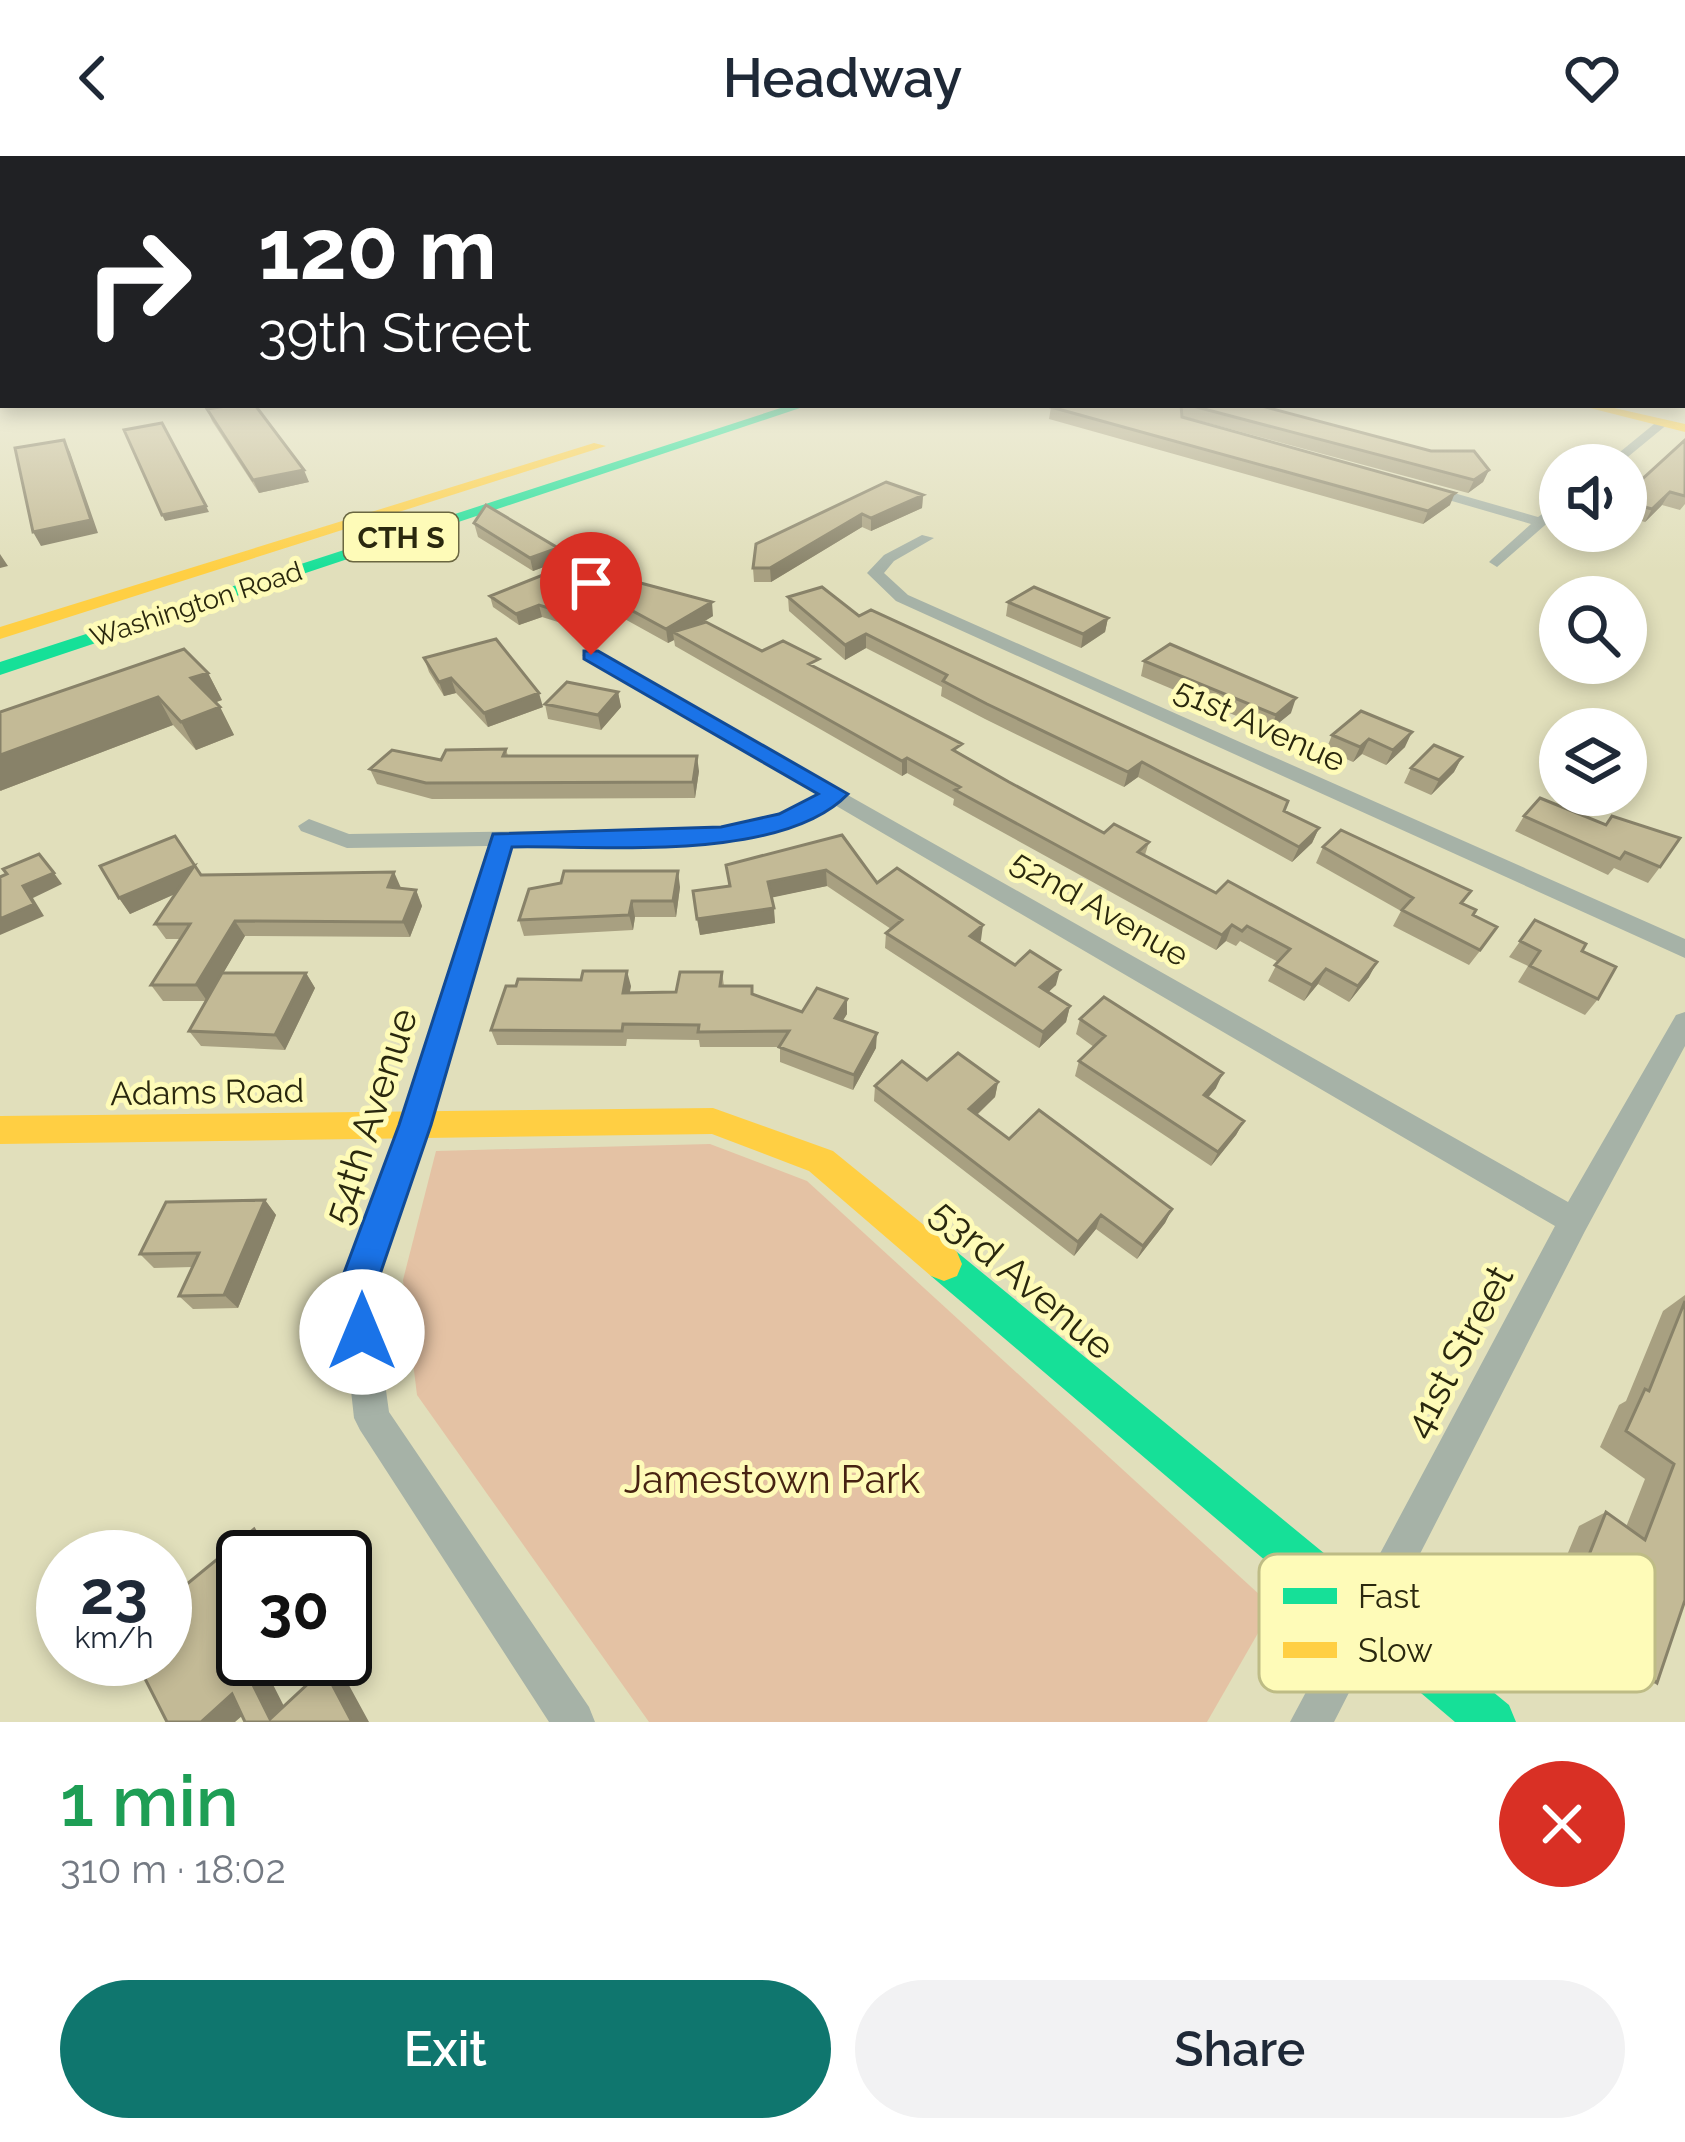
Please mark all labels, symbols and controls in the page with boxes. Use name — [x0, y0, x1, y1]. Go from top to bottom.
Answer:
icon: back — [60, 45, 126, 111]
icon: heart — [1559, 45, 1625, 111]
text: Headway — [723, 46, 962, 110]
text: 120 m — [258, 200, 497, 299]
icon: right — [60, 204, 216, 360]
text: 39th Street — [258, 301, 532, 365]
map controls — [1539, 444, 1647, 816]
button: sound — [1539, 444, 1647, 552]
road number: CTH S — [344, 513, 458, 561]
pin — [540, 532, 642, 655]
icon: arrive — [558, 550, 624, 616]
street label: Washington Road — [86, 555, 306, 653]
button: search — [1539, 576, 1647, 684]
street label: 51st Avenue — [1169, 670, 1351, 780]
button: layers — [1539, 708, 1647, 816]
street label: 52nd Avenue — [1004, 842, 1196, 974]
street label: 54th Avenue — [314, 1002, 426, 1230]
street label: Adams Road — [110, 1071, 304, 1113]
street label: 53rd Avenue — [922, 1189, 1124, 1369]
street label: 41st Street — [1394, 1257, 1522, 1445]
position arrow — [299, 1269, 425, 1395]
park label: Jamestown Park — [624, 1456, 921, 1502]
speed limit sign: 30 — [216, 1530, 372, 1686]
legend — [1259, 1554, 1655, 1692]
text: 23 — [80, 1558, 148, 1628]
text: Fast — [1358, 1577, 1420, 1616]
text: km/h — [74, 1620, 154, 1655]
text: Slow — [1358, 1631, 1433, 1670]
text: 1 min — [60, 1758, 239, 1843]
button: close — [1499, 1761, 1625, 1887]
text: 310 m · 18:02 — [60, 1846, 286, 1892]
button: Exit — [60, 1980, 831, 2118]
button: Share — [855, 1980, 1625, 2118]

